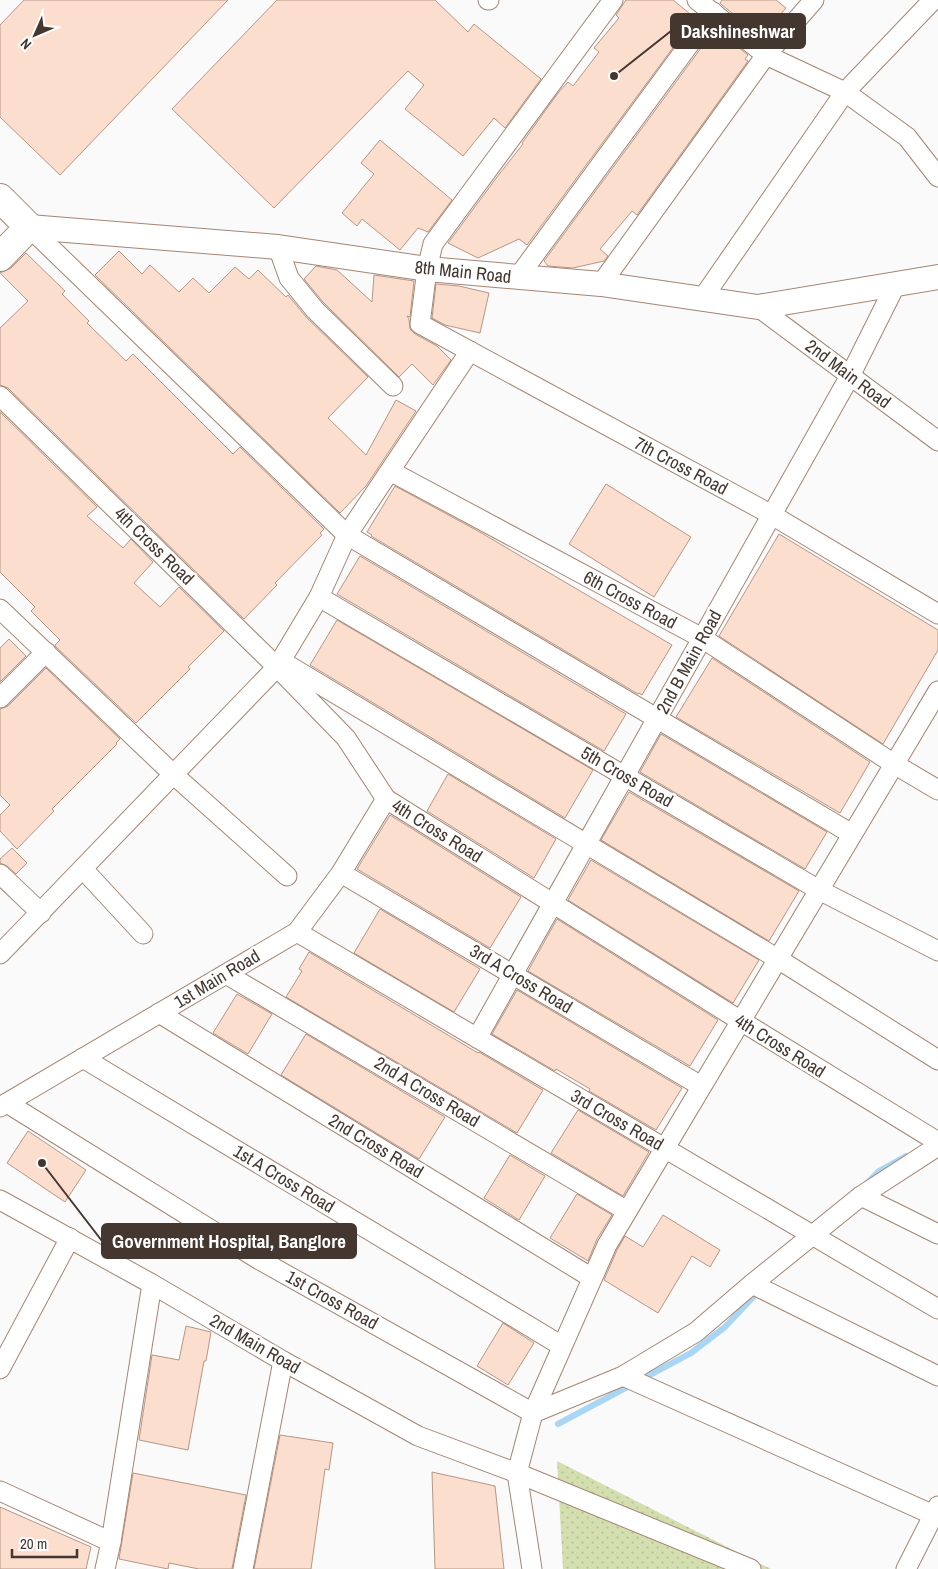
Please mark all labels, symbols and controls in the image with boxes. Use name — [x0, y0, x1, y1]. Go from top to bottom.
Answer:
north arrow — [10, 10, 60, 60]
callout: Dakshineshwar — [671, 14, 805, 48]
text: Dakshineshwar — [681, 18, 795, 44]
text: N — [17, 35, 35, 53]
street label: 8th Main Road — [414, 254, 513, 289]
street label: 2nd Main Road — [800, 333, 896, 414]
street label: 7th Cross Road — [630, 430, 732, 501]
street label: 4th Cross Road — [109, 501, 200, 590]
street label: 6th Cross Road — [579, 564, 681, 635]
street label: 2nd B Main Road — [650, 605, 727, 718]
street label: 5th Cross Road — [577, 740, 678, 813]
street label: 4th Cross Road — [387, 793, 487, 868]
street label: 3rd A Cross Road — [465, 938, 577, 1019]
street label: 1st Main Road — [169, 943, 264, 1014]
street label: 4th Cross Road — [730, 1008, 830, 1083]
street label: 2nd A Cross Road — [370, 1050, 485, 1133]
street label: 3rd Cross Road — [566, 1083, 668, 1156]
street label: 2nd Cross Road — [324, 1107, 428, 1184]
street label: 1st A Cross Road — [229, 1138, 340, 1219]
callout: Government Hospital, Banglore — [102, 1224, 356, 1258]
text: Government Hospital, Banglore — [112, 1228, 346, 1254]
street label: 1st Cross Road — [282, 1264, 383, 1335]
street label: 2nd Main Road — [205, 1308, 305, 1380]
scale bar — [12, 1526, 78, 1558]
text: 20 m — [20, 1533, 47, 1554]

